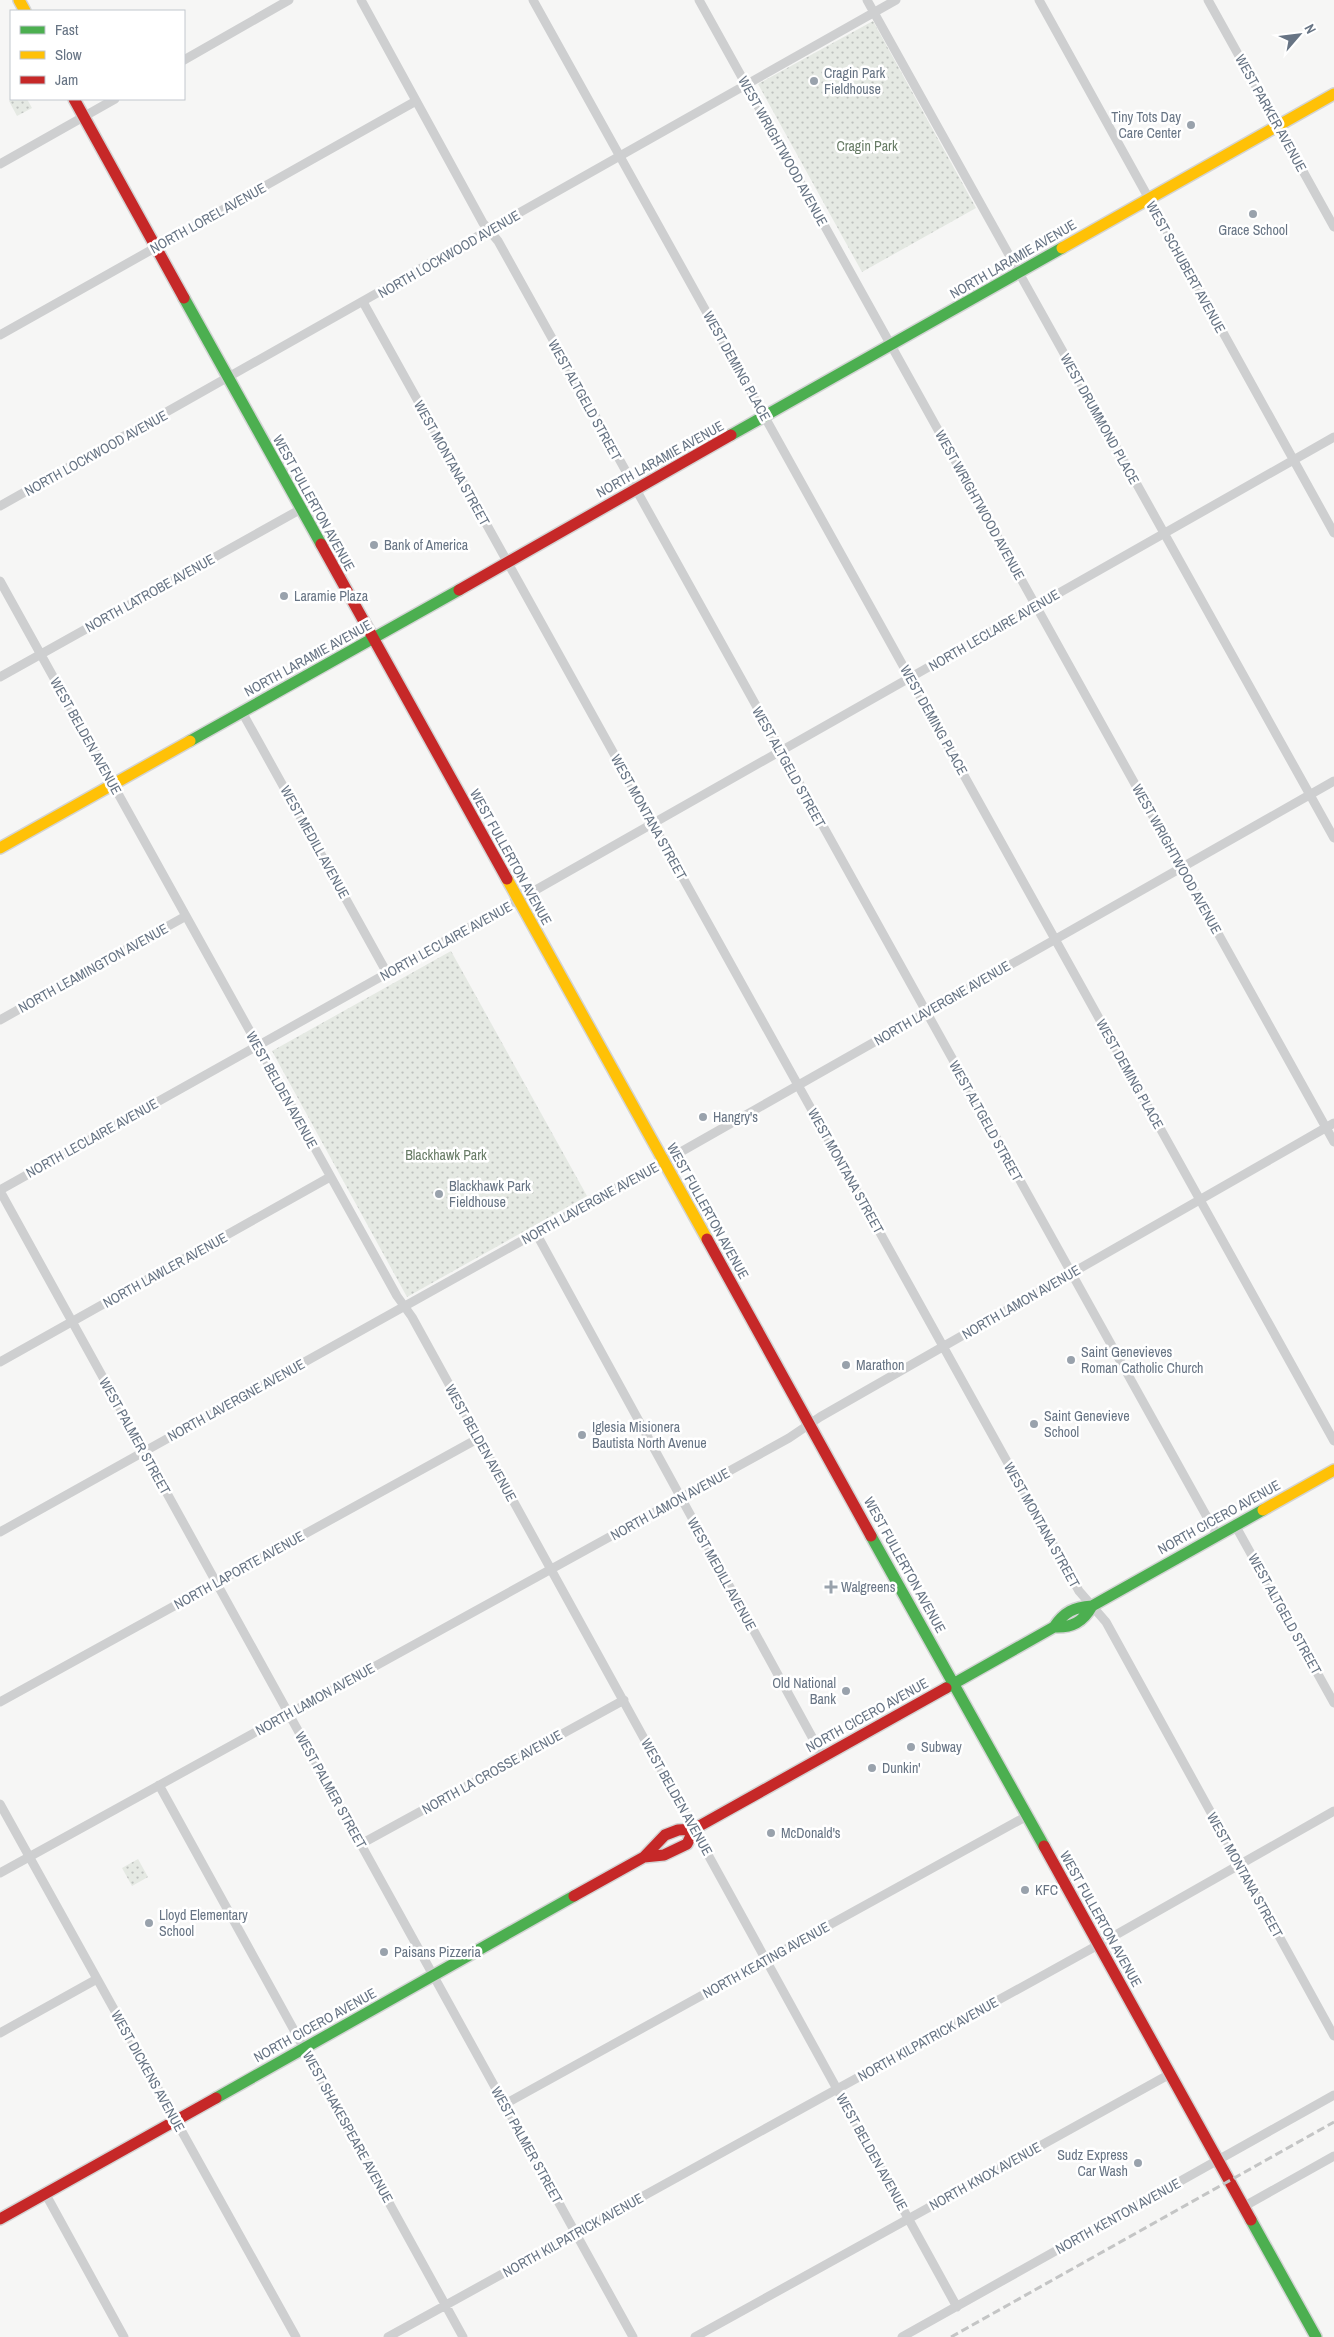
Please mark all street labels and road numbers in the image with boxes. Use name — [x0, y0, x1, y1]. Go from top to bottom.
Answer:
street label: WEST PARKER AVENUE — [1231, 51, 1311, 175]
street label: WEST WRIGHTWOOD AVENUE — [734, 73, 832, 229]
street label: NORTH LOREL AVENUE — [147, 179, 269, 257]
street label: WEST SCHUBERT AVENUE — [1142, 198, 1230, 336]
street label: NORTH LOCKWOOD AVENUE — [375, 206, 523, 302]
street label: NORTH LARAMIE AVENUE — [947, 215, 1079, 303]
street label: WEST DEMING PLACE — [699, 308, 775, 424]
street label: WEST ALTGELD STREET — [544, 336, 626, 464]
street label: WEST DRUMMOND PLACE — [1057, 351, 1143, 487]
street label: WEST MONTANA STREET — [410, 397, 494, 529]
street label: NORTH LOCKWOOD AVENUE — [21, 406, 171, 500]
street label: NORTH LARAMIE AVENUE — [593, 416, 727, 502]
street label: WEST WRIGHTWOOD AVENUE — [931, 427, 1029, 583]
street label: WEST FULLERTON AVENUE — [269, 432, 359, 574]
street label: NORTH LATROBE AVENUE — [82, 550, 218, 636]
street label: NORTH LECLAIRE AVENUE — [925, 585, 1063, 675]
street label: NORTH LARAMIE AVENUE — [241, 615, 375, 701]
street label: WEST DEMING PLACE — [896, 662, 972, 778]
street label: WEST BELDEN AVENUE — [46, 674, 126, 798]
street label: WEST ALTGELD STREET — [748, 703, 830, 831]
street label: WEST MONTANA STREET — [607, 751, 691, 883]
street label: WEST WRIGHTWOOD AVENUE — [1128, 781, 1226, 937]
street label: WEST MEDILL AVENUE — [277, 782, 353, 902]
street label: WEST FULLERTON AVENUE — [466, 786, 556, 928]
street label: NORTH LECLAIRE AVENUE — [377, 897, 515, 985]
street label: NORTH LEAMINGTON AVENUE — [15, 919, 171, 1017]
street label: NORTH LAVERGNE AVENUE — [871, 957, 1013, 1049]
street label: WEST DEMING PLACE — [1092, 1016, 1168, 1132]
street label: WEST BELDEN AVENUE — [242, 1028, 322, 1152]
street label: WEST ALTGELD STREET — [945, 1057, 1027, 1185]
street label: NORTH LECLAIRE AVENUE — [23, 1094, 161, 1182]
street label: WEST MONTANA STREET — [804, 1105, 888, 1237]
street label: WEST FULLERTON AVENUE — [663, 1140, 753, 1282]
street label: NORTH LAVERGNE AVENUE — [518, 1158, 662, 1248]
street label: NORTH LAWLER AVENUE — [100, 1228, 230, 1312]
street label: NORTH LAMON AVENUE — [959, 1261, 1083, 1343]
street label: NORTH LAVERGNE AVENUE — [164, 1355, 308, 1445]
street label: WEST PALMER STREET — [95, 1374, 175, 1498]
street label: WEST BELDEN AVENUE — [441, 1381, 521, 1505]
street label: WEST MONTANA STREET — [1000, 1459, 1084, 1591]
street label: NORTH LAMON AVENUE — [607, 1464, 733, 1544]
street label: NORTH CICERO AVENUE — [1155, 1476, 1283, 1558]
street label: WEST FULLERTON AVENUE — [860, 1494, 950, 1636]
street label: WEST MEDILL AVENUE — [684, 1514, 760, 1634]
street label: NORTH LAPORTE AVENUE — [171, 1527, 307, 1613]
street label: WEST ALTGELD STREET — [1244, 1550, 1326, 1678]
street label: NORTH LAMON AVENUE — [252, 1659, 378, 1739]
street label: NORTH CICERO AVENUE — [803, 1674, 931, 1756]
street label: NORTH LA CROSSE AVENUE — [419, 1726, 565, 1818]
street label: WEST PALMER STREET — [291, 1728, 371, 1852]
street label: WEST BELDEN AVENUE — [637, 1735, 717, 1859]
street label: WEST MONTANA STREET — [1203, 1809, 1287, 1941]
street label: WEST FULLERTON AVENUE — [1056, 1848, 1146, 1990]
street label: NORTH KEATING AVENUE — [699, 1918, 833, 2002]
street label: NORTH CICERO AVENUE — [251, 1984, 379, 2066]
street label: NORTH KILPATRICK AVENUE — [855, 1993, 1001, 2085]
street label: WEST DICKENS AVENUE — [107, 2007, 189, 2135]
street label: WEST SHAKESPEARE AVENUE — [299, 2048, 397, 2206]
street label: WEST PALMER STREET — [487, 2083, 567, 2207]
street label: WEST BELDEN AVENUE — [832, 2090, 912, 2214]
street label: NORTH KNOX AVENUE — [926, 2138, 1044, 2214]
street label: NORTH KENTON AVENUE — [1052, 2174, 1184, 2258]
street label: NORTH KILPATRICK AVENUE — [500, 2189, 646, 2281]

